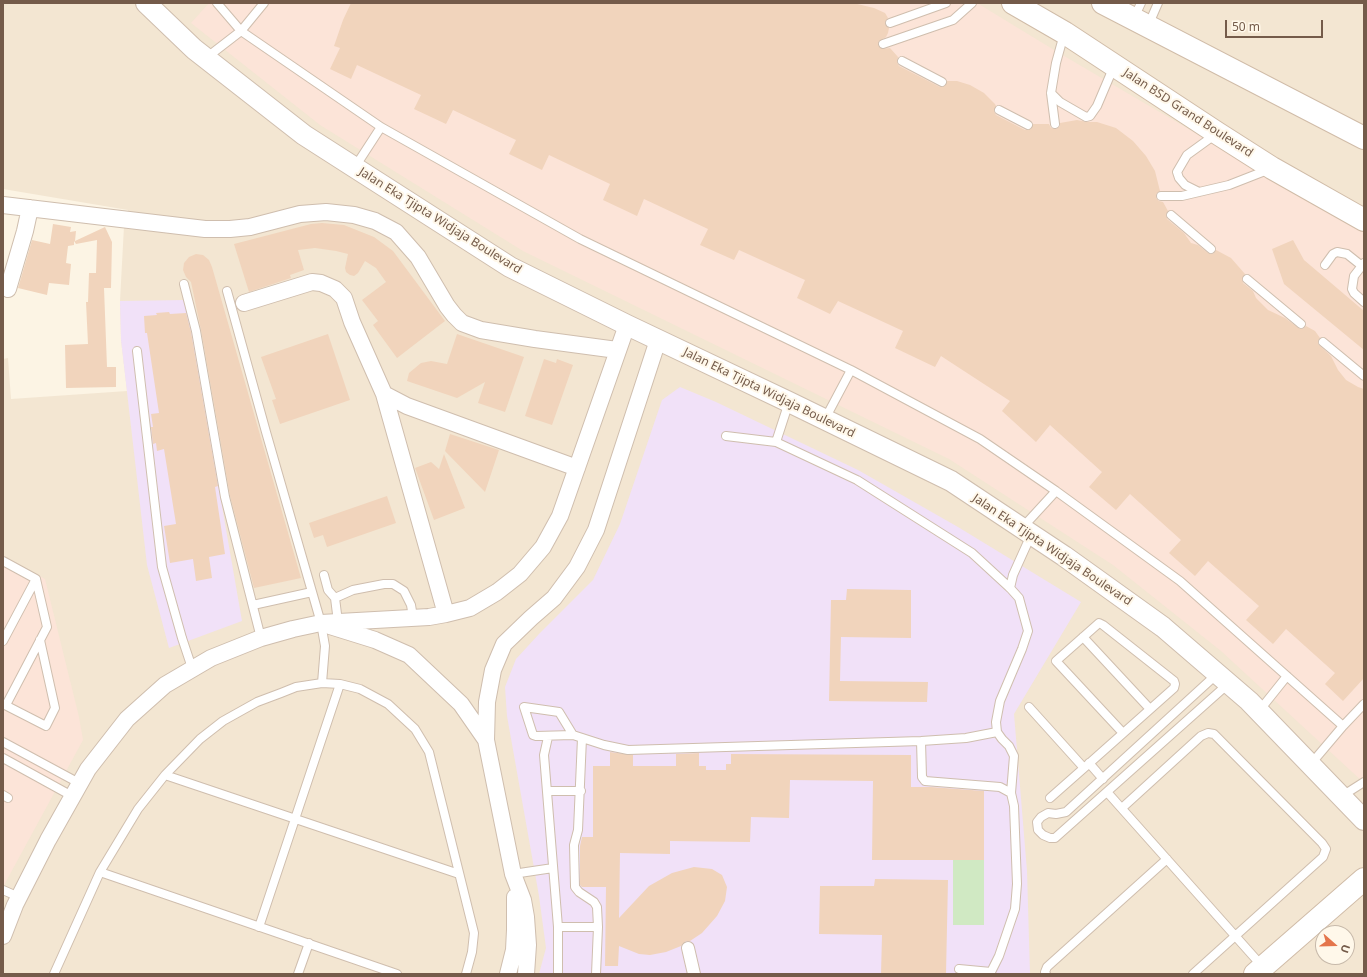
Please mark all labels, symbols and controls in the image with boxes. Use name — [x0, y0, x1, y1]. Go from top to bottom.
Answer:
scale bar — [1227, 12, 1325, 38]
text: 50 m — [1232, 18, 1260, 35]
street label: Jalan BSD Grand Boulevard — [1120, 66, 1256, 160]
street label: Jalan Eka Tjipta Widjaja Boulevard — [356, 165, 524, 277]
street label: Jalan Eka Tjipta Widjaja Boulevard — [681, 345, 857, 441]
street label: Jalan Eka Tjipta Widjaja Boulevard — [970, 491, 1134, 609]
north arrow — [1315, 925, 1355, 965]
text: U — [1337, 942, 1354, 955]

